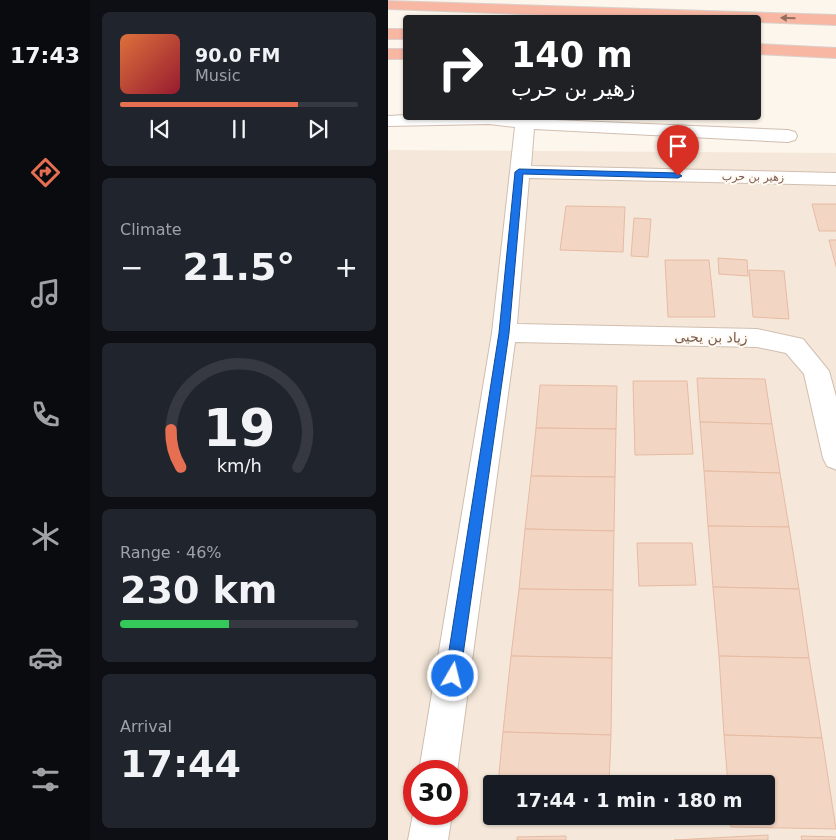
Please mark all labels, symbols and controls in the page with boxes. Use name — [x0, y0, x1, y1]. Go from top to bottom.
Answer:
one-way arrow — [780, 14, 796, 22]
icon: right — [428, 35, 493, 100]
text: 140 m — [511, 35, 633, 75]
text: 17:43 — [10, 43, 80, 68]
text: 90.0 FM — [195, 44, 280, 66]
text: Music — [195, 66, 241, 85]
text: زهير بن حرب — [511, 76, 635, 101]
icon: previous — [146, 115, 174, 143]
icon: pause — [225, 115, 253, 143]
icon: next — [304, 115, 332, 143]
pin — [657, 125, 699, 176]
icon: arrive — [664, 132, 692, 160]
icon: directions — [28, 155, 63, 190]
street label: زهير بن حرب — [722, 170, 784, 184]
text: Climate — [120, 220, 182, 239]
text: 21.5° — [183, 245, 295, 289]
text: − — [120, 251, 143, 284]
text: + — [335, 251, 358, 284]
icon: music — [28, 276, 63, 311]
street label: زياد بن يحيى — [674, 328, 748, 347]
icon: phone — [28, 397, 63, 432]
text: 19 — [203, 398, 275, 458]
text: km/h — [216, 455, 262, 476]
icon: climate — [28, 519, 63, 554]
text: Range · 46% — [120, 543, 222, 562]
text: 230 km — [120, 568, 277, 612]
icon: car — [28, 640, 63, 675]
position arrow — [426, 649, 478, 701]
text: Arrival — [120, 717, 172, 736]
text: 17:44 — [120, 742, 241, 786]
speed limit sign: 30 — [403, 760, 468, 825]
icon: filters — [28, 762, 63, 797]
text: 17:44 · 1 min · 180 m — [515, 789, 743, 811]

